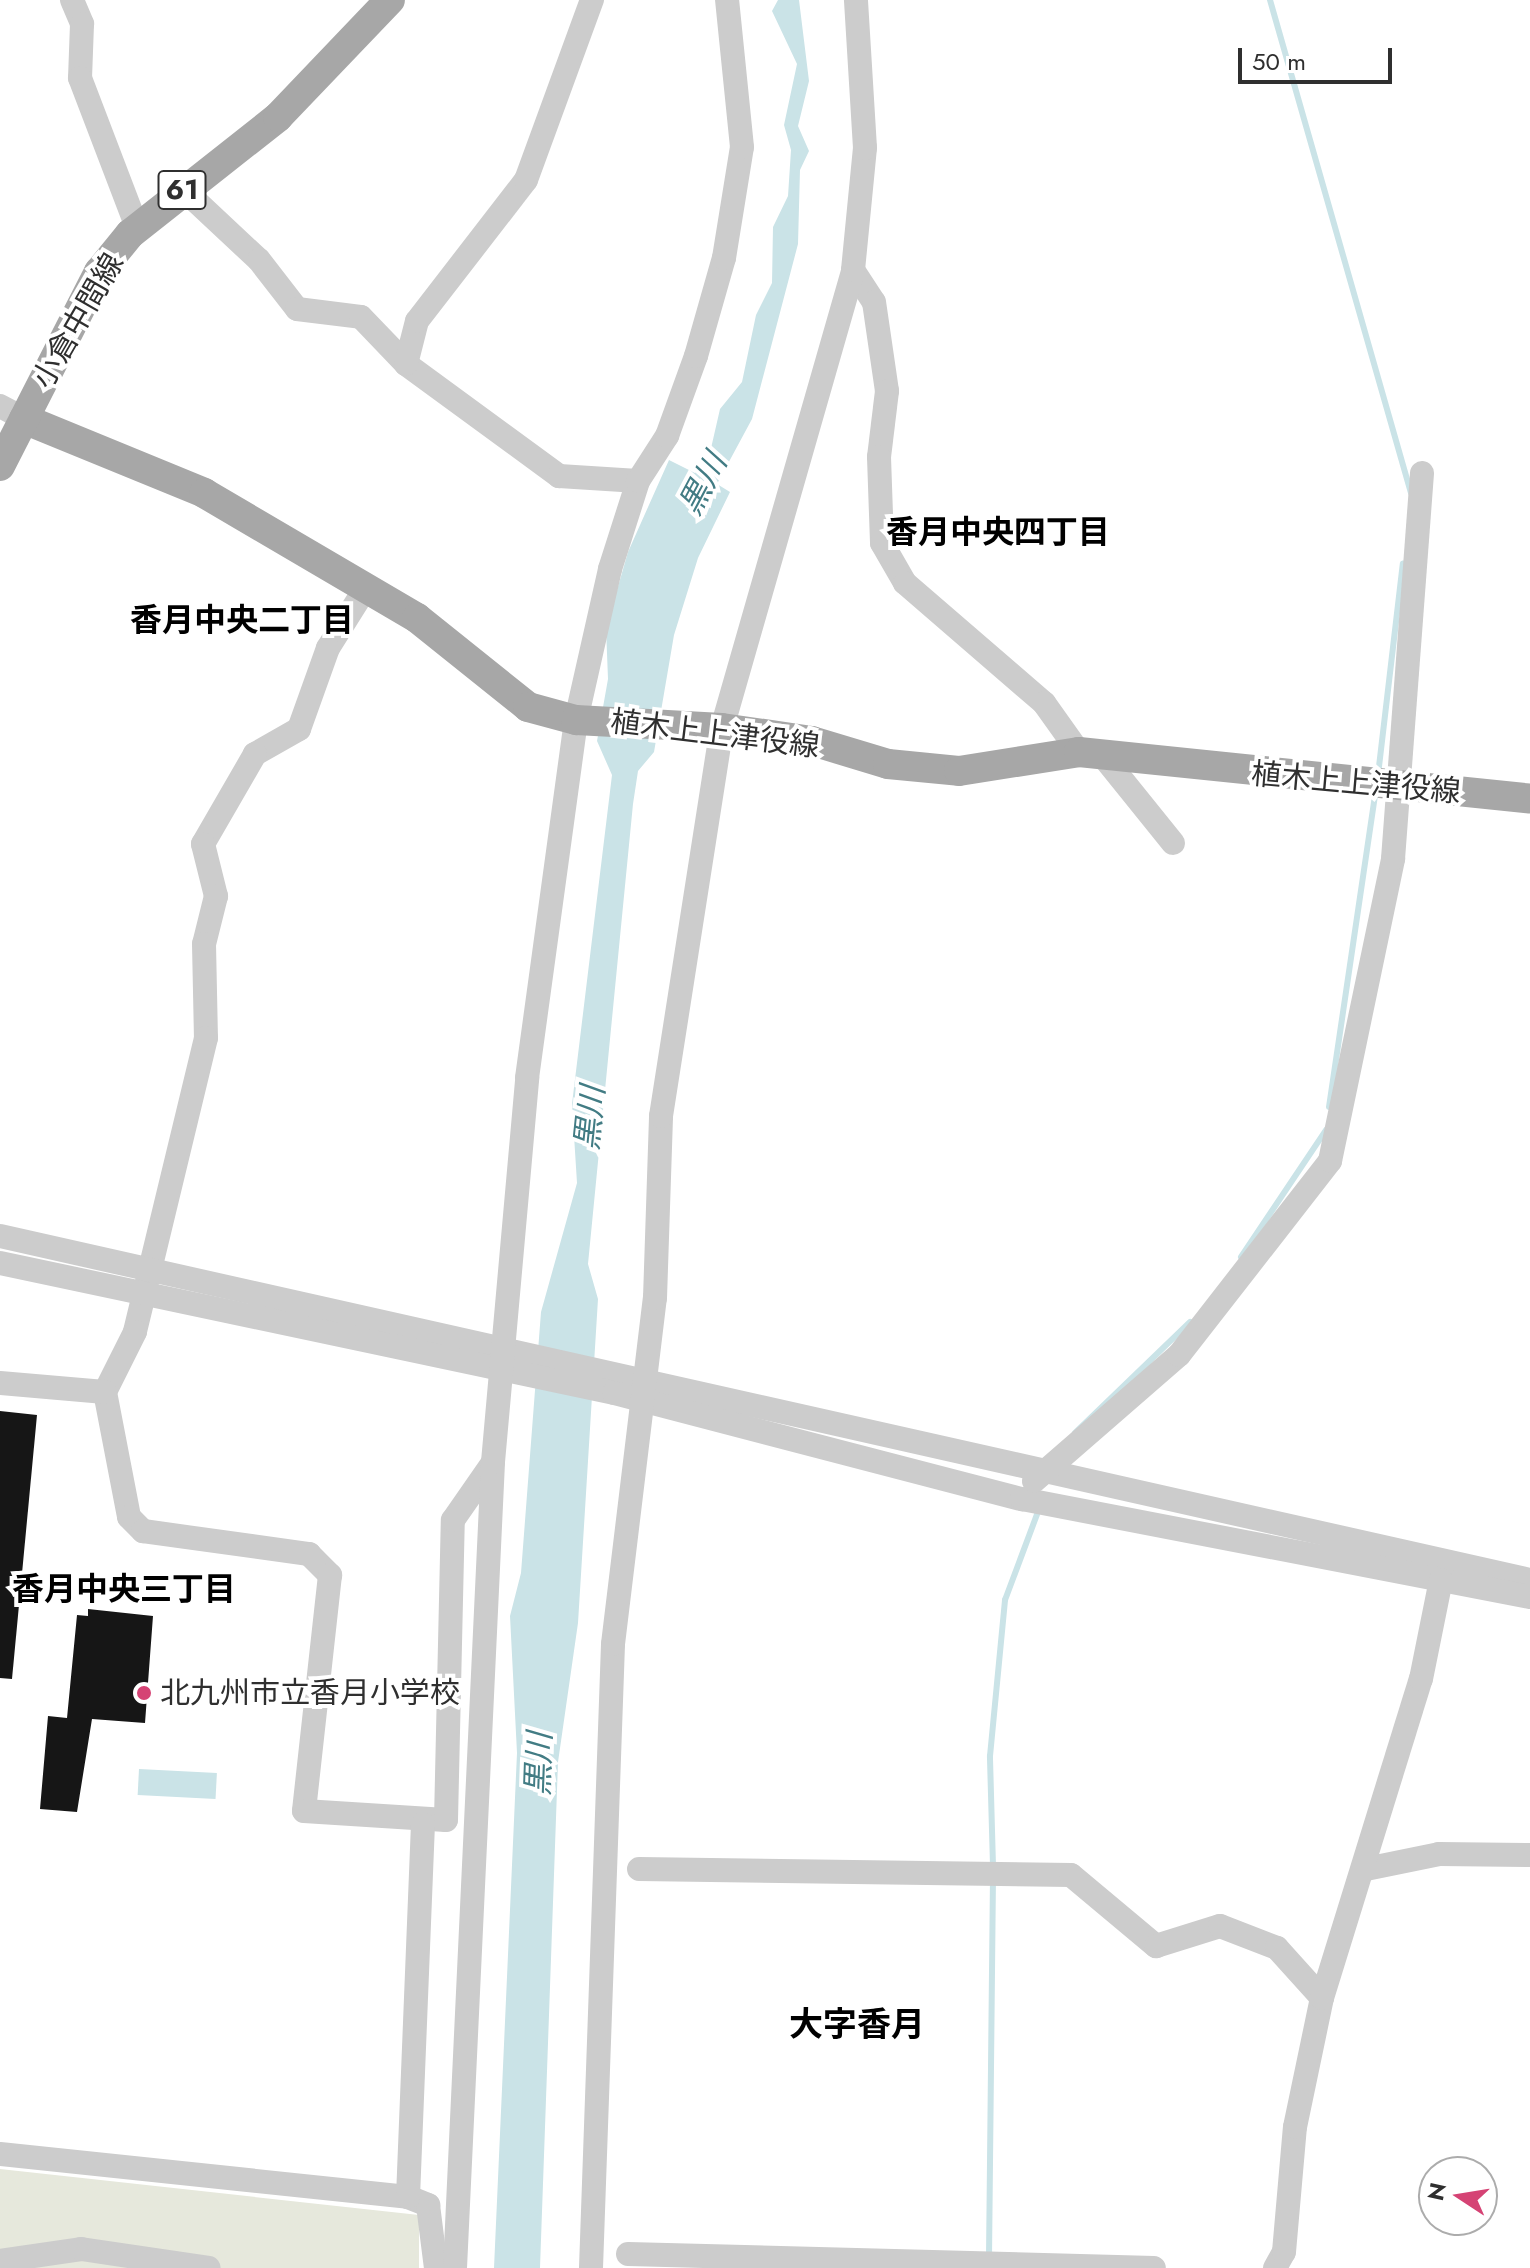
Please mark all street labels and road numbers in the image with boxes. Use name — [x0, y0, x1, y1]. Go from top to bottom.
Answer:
road number: 61 — [156, 166, 208, 214]
street label: 小倉中間線 — [25, 247, 131, 395]
street label: 植木上上津役線 — [609, 703, 821, 765]
street label: 植木上上津役線 — [1250, 756, 1462, 810]

